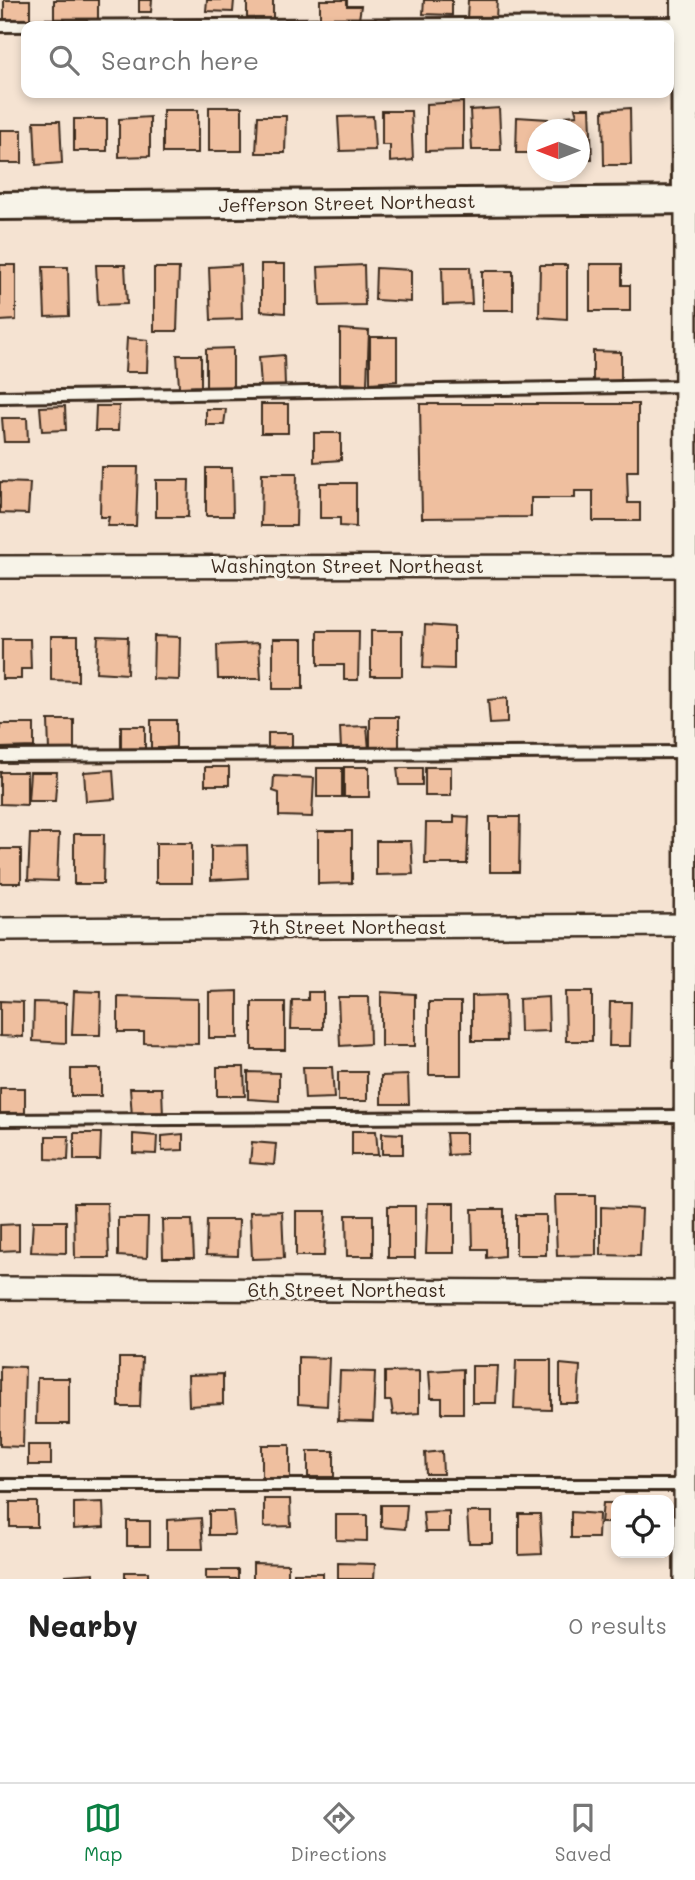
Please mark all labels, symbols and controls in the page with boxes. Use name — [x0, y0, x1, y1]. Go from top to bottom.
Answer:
search box — [21, 21, 674, 98]
icon: search — [45, 41, 83, 79]
text: Search here — [101, 43, 259, 77]
north arrow — [527, 119, 590, 182]
street label: Jefferson Street Northeast — [218, 188, 476, 217]
street label: Washington Street Northeast — [210, 553, 484, 578]
street label: 7th Street Northeast — [249, 914, 447, 939]
street label: 6th Street Northeast — [248, 1277, 446, 1302]
map controls — [611, 1495, 674, 1558]
button: locate — [611, 1495, 674, 1558]
text: Nearby — [28, 1605, 138, 1645]
text: 0 results — [569, 1610, 667, 1640]
tab: Map — [84, 1799, 123, 1866]
tab: Directions — [290, 1799, 387, 1866]
tab: Saved — [555, 1799, 611, 1866]

